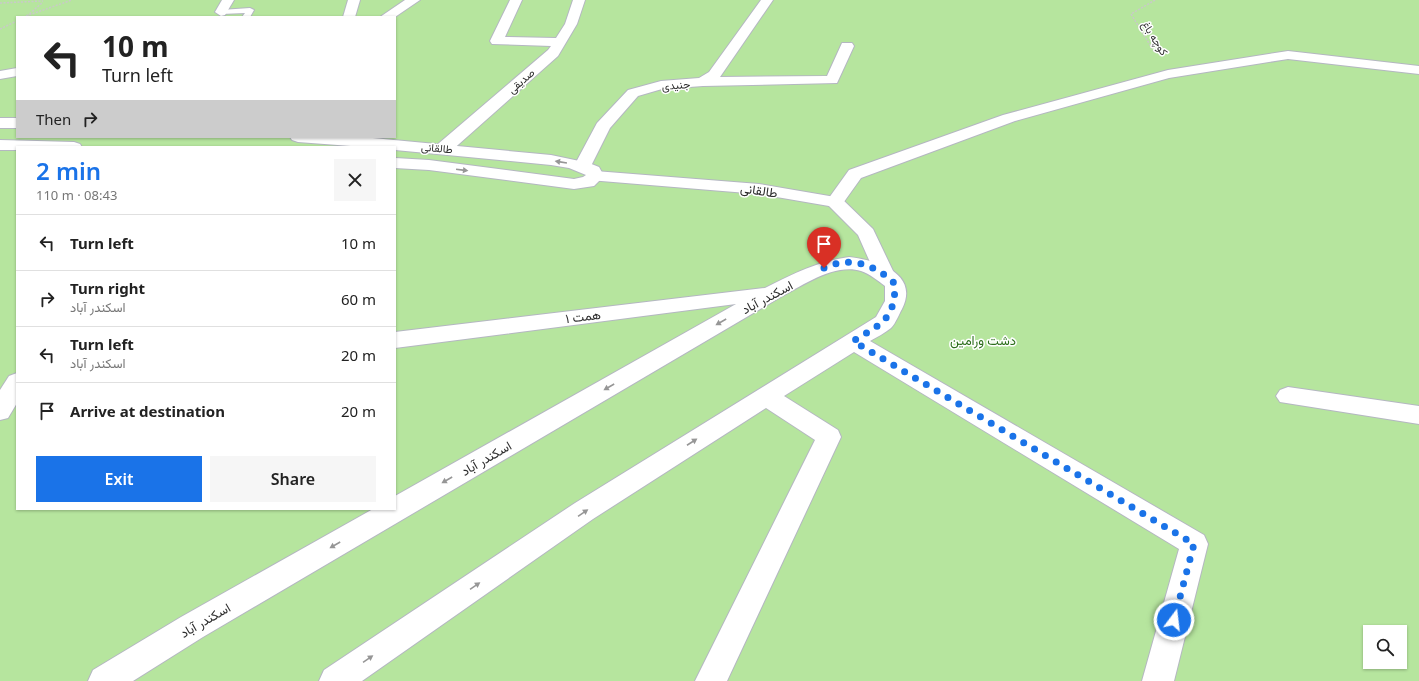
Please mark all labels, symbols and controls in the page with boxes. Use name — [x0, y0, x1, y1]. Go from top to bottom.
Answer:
street label: کوچه باغ — [1138, 18, 1172, 59]
text: 10 m — [102, 27, 169, 65]
icon: left — [36, 32, 88, 84]
text: Turn left — [102, 63, 173, 87]
street label: صدیقی — [504, 65, 537, 96]
street label: جنیدی — [661, 76, 691, 93]
icon: right — [79, 108, 101, 130]
text: Then — [36, 109, 71, 129]
street label: طالقانی — [421, 139, 454, 156]
text: 2 min — [36, 154, 101, 187]
button: close — [334, 159, 376, 201]
one-way arrow — [555, 159, 568, 165]
one-way arrow — [456, 166, 468, 173]
street label: طالقانی — [739, 178, 779, 202]
text: 110 m · 08:43 — [36, 186, 117, 204]
pin — [807, 227, 841, 268]
icon: left — [36, 232, 58, 254]
text: Turn left — [70, 233, 134, 253]
text: 10 m — [341, 233, 376, 253]
icon: arrive — [813, 233, 835, 255]
street label: اسکندر آباد — [738, 276, 796, 318]
text: Turn right — [70, 278, 145, 298]
icon: right — [36, 288, 58, 310]
text: 60 m — [341, 289, 376, 309]
text: اسکندر آباد — [70, 298, 126, 316]
street label: همت ۱ — [564, 305, 602, 327]
one-way arrow — [715, 319, 727, 326]
park label: دشت ورامین — [950, 331, 1016, 349]
text: Turn left — [70, 334, 134, 354]
icon: left — [36, 344, 58, 366]
text: 20 m — [341, 345, 376, 365]
text: اسکندر آباد — [70, 354, 126, 372]
one-way arrow — [603, 384, 615, 391]
icon: arrive — [36, 400, 58, 422]
text: Arrive at destination — [70, 401, 225, 421]
text: 20 m — [341, 401, 376, 421]
street label: اسکندر آباد — [457, 436, 515, 480]
one-way arrow — [686, 439, 698, 446]
button: Exit — [36, 456, 202, 502]
button: Share — [210, 456, 376, 502]
one-way arrow — [441, 476, 453, 483]
one-way arrow — [577, 509, 588, 517]
one-way arrow — [329, 541, 341, 548]
one-way arrow — [470, 582, 480, 590]
street label: اسکندر آباد — [176, 598, 234, 642]
position arrow — [1153, 599, 1195, 641]
map controls — [1363, 625, 1407, 669]
button: search — [1363, 625, 1407, 669]
one-way arrow — [362, 655, 373, 663]

